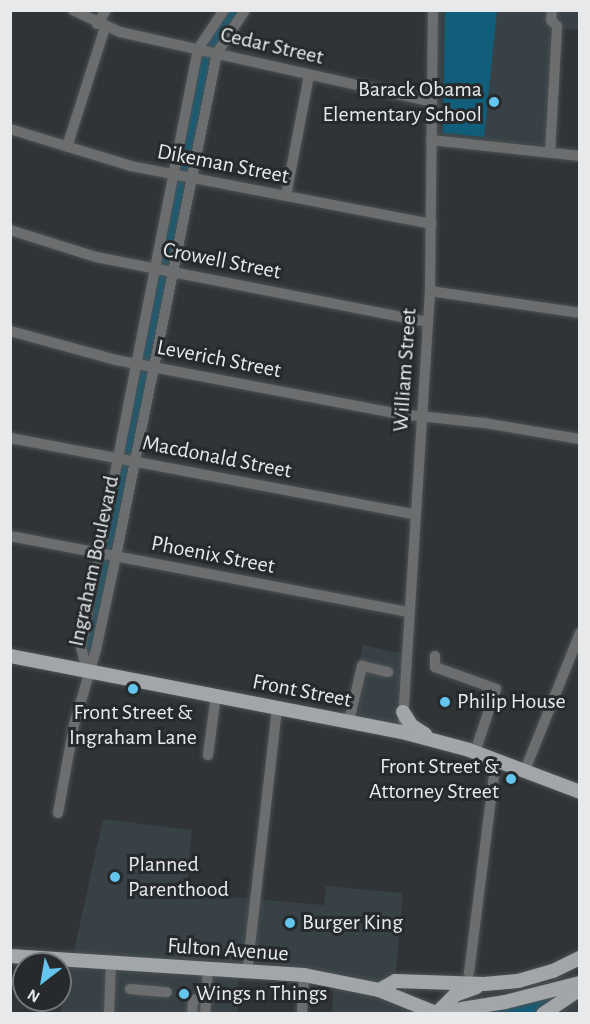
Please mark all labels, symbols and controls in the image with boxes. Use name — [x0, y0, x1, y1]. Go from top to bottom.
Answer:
street label: Cedar Street — [218, 21, 326, 71]
place label: Barack Obama Elementary School — [323, 76, 482, 128]
marker: Barack Obama Elementary School — [487, 95, 501, 109]
street label: Dikeman Street — [155, 138, 291, 190]
street label: Crowell Street — [161, 237, 283, 285]
street label: William Street — [388, 307, 422, 433]
street label: Leverich Street — [155, 334, 283, 384]
street label: Macdonald Street — [140, 430, 294, 484]
street label: Ingraham Boulevard — [63, 473, 125, 649]
street label: Phoenix Street — [149, 530, 277, 580]
street label: Front Street — [250, 668, 354, 714]
marker: Front Street & Ingraham Lane — [126, 682, 140, 696]
place label: Philip House — [457, 689, 566, 715]
marker: Philip House — [438, 695, 452, 709]
place label: Front Street & Ingraham Lane — [69, 699, 197, 750]
place label: Front Street & Attorney Street — [369, 753, 499, 804]
marker: Front Street & Attorney Street — [504, 772, 518, 786]
place label: Planned Parenthood — [128, 851, 229, 902]
marker: Planned Parenthood — [106, 868, 124, 886]
place label: Burger King — [302, 910, 403, 936]
marker: Burger King — [283, 916, 297, 930]
street label: Fulton Avenue — [166, 933, 290, 967]
north arrow — [12, 952, 72, 1012]
place label: Wings n Things — [196, 981, 327, 1007]
text: N — [25, 986, 43, 1005]
marker: Wings n Things — [177, 987, 191, 1001]

